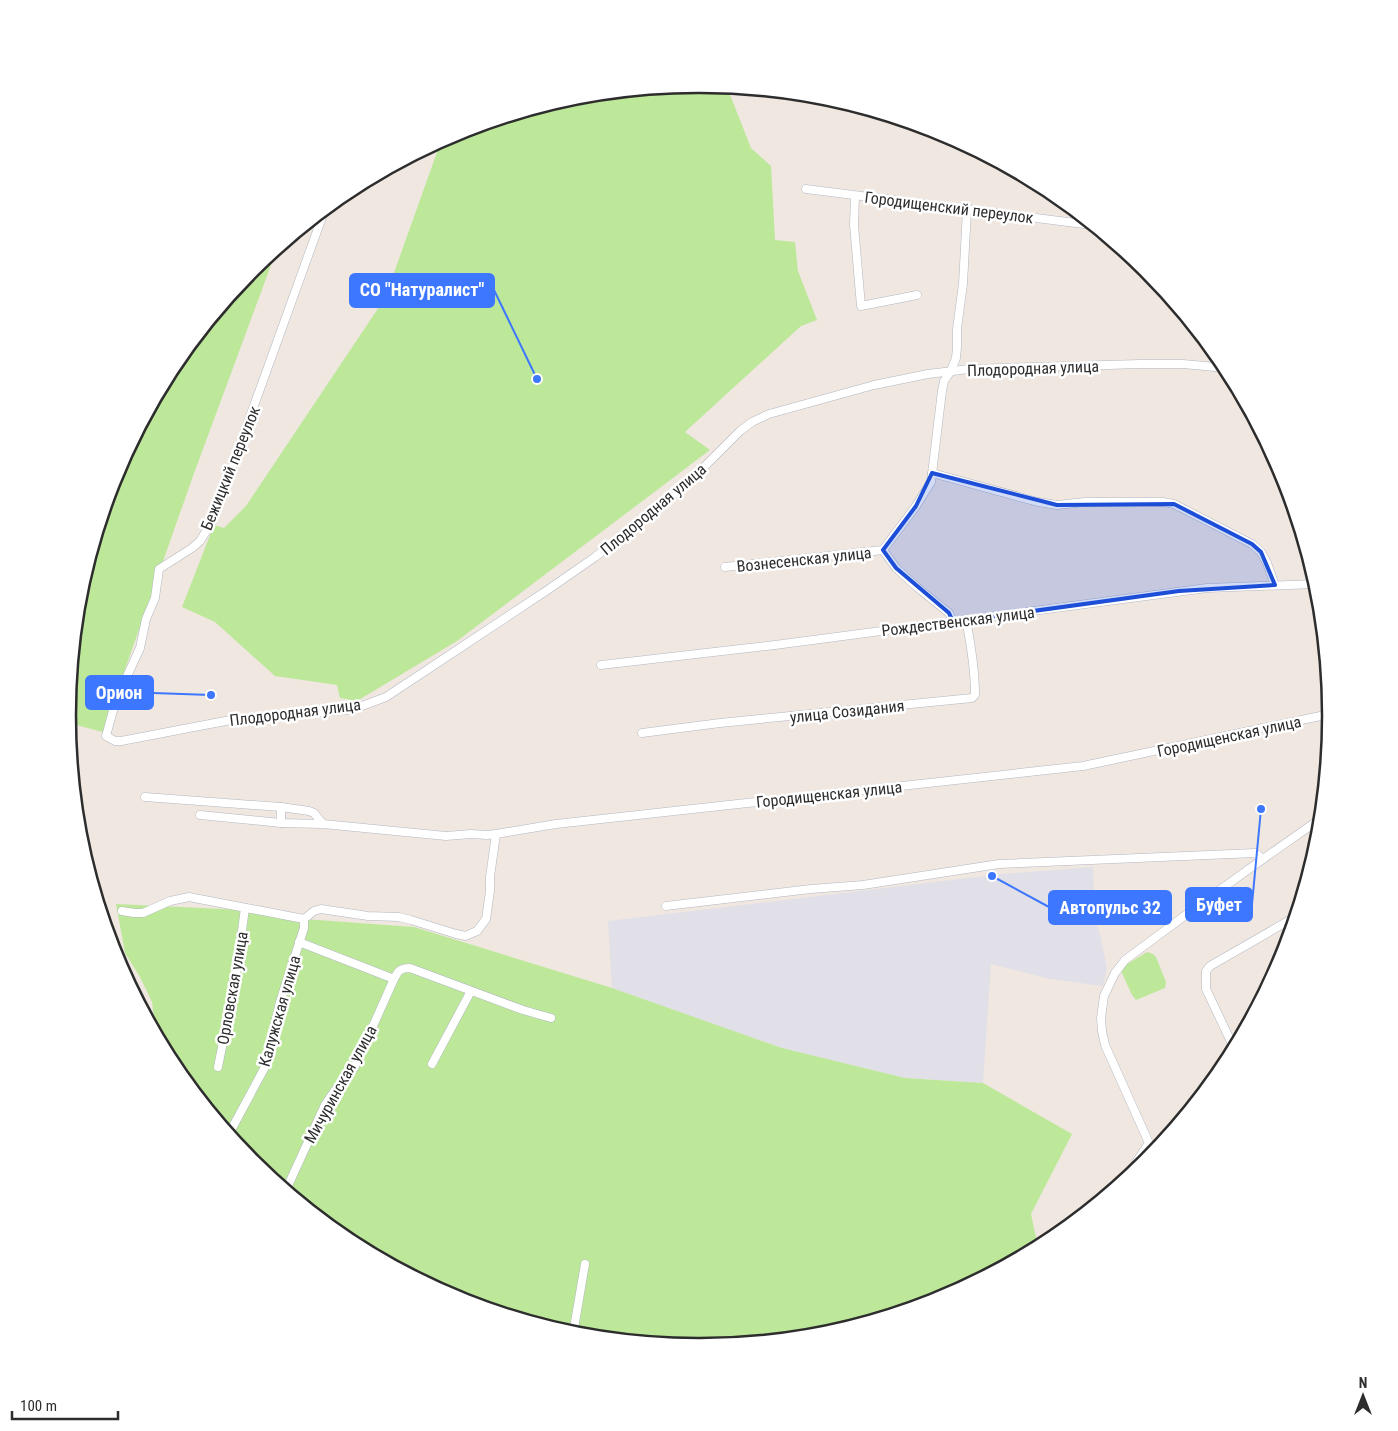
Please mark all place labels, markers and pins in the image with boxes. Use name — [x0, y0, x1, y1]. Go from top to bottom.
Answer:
callout: СО "Натуралист" — [350, 274, 494, 307]
callout: Орион — [86, 676, 153, 709]
callout: Буфет — [1186, 888, 1252, 921]
callout: Автопульс 32 — [1049, 891, 1171, 924]

